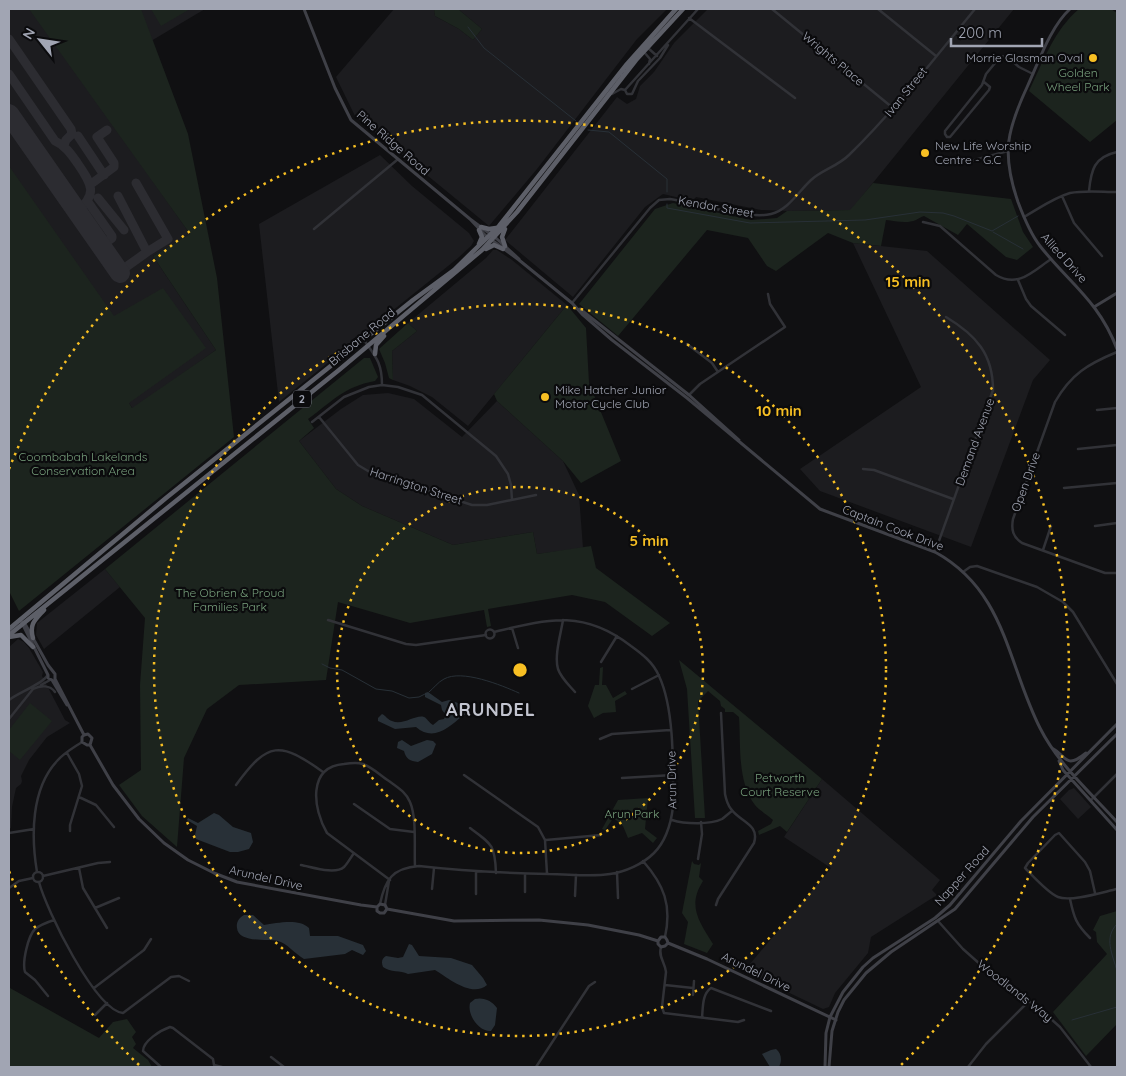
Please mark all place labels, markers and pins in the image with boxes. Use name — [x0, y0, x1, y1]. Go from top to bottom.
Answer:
place label: Morrie Glasman Oval — [966, 50, 1083, 65]
marker: Morrie Glasman Oval — [1087, 52, 1099, 64]
place label: New Life Worship Centre - G.C — [935, 138, 1031, 167]
marker: New Life Worship Centre - G.C — [919, 147, 931, 159]
place label: Mike Hatcher Junior Motor Cycle Club — [555, 382, 667, 411]
marker: Mike Hatcher Junior Motor Cycle Club — [539, 391, 551, 403]
centre of rings — [511, 661, 529, 679]

